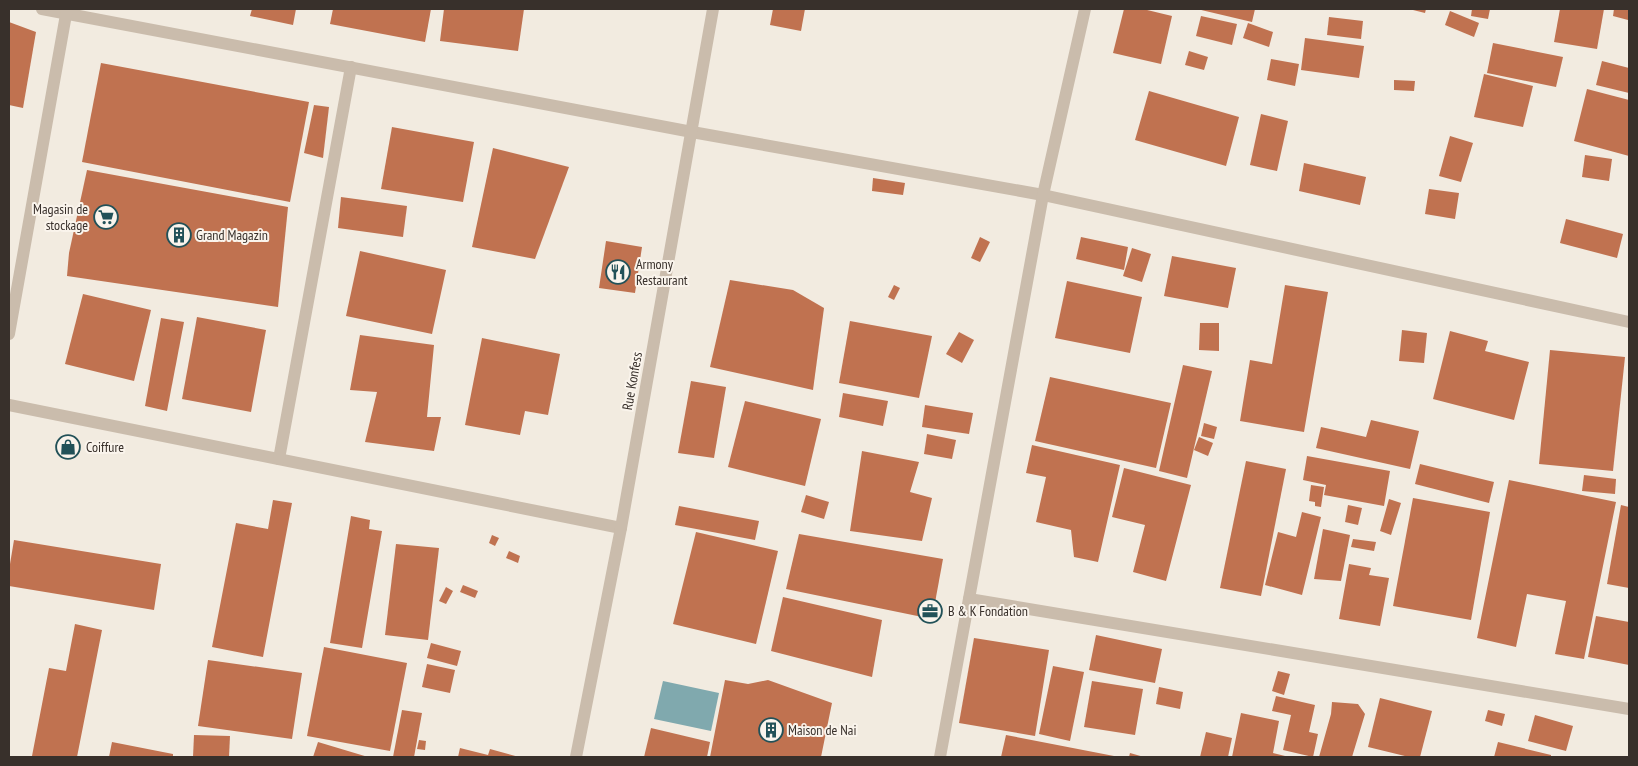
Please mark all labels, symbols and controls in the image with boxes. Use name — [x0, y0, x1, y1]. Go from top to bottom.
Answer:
place label: Magasin de stockage — [33, 200, 88, 234]
supermarket icon: Magasin de stockage — [93, 204, 119, 230]
building icon: Grand Magazin — [166, 222, 192, 248]
place label: Grand Magazin — [196, 226, 268, 244]
place label: Armony Restaurant — [636, 255, 688, 289]
restaurant icon: Armony Restaurant — [605, 259, 631, 285]
street label: Rue Konfess — [618, 350, 646, 412]
shop icon: Coiffure — [55, 434, 81, 460]
place label: Coiffure — [86, 438, 124, 456]
office icon: B & K Fondation — [917, 598, 943, 624]
place label: B & K Fondation — [948, 602, 1028, 620]
building icon: Maison de Nai — [758, 717, 784, 743]
place label: Maison de Nai — [788, 721, 856, 739]

